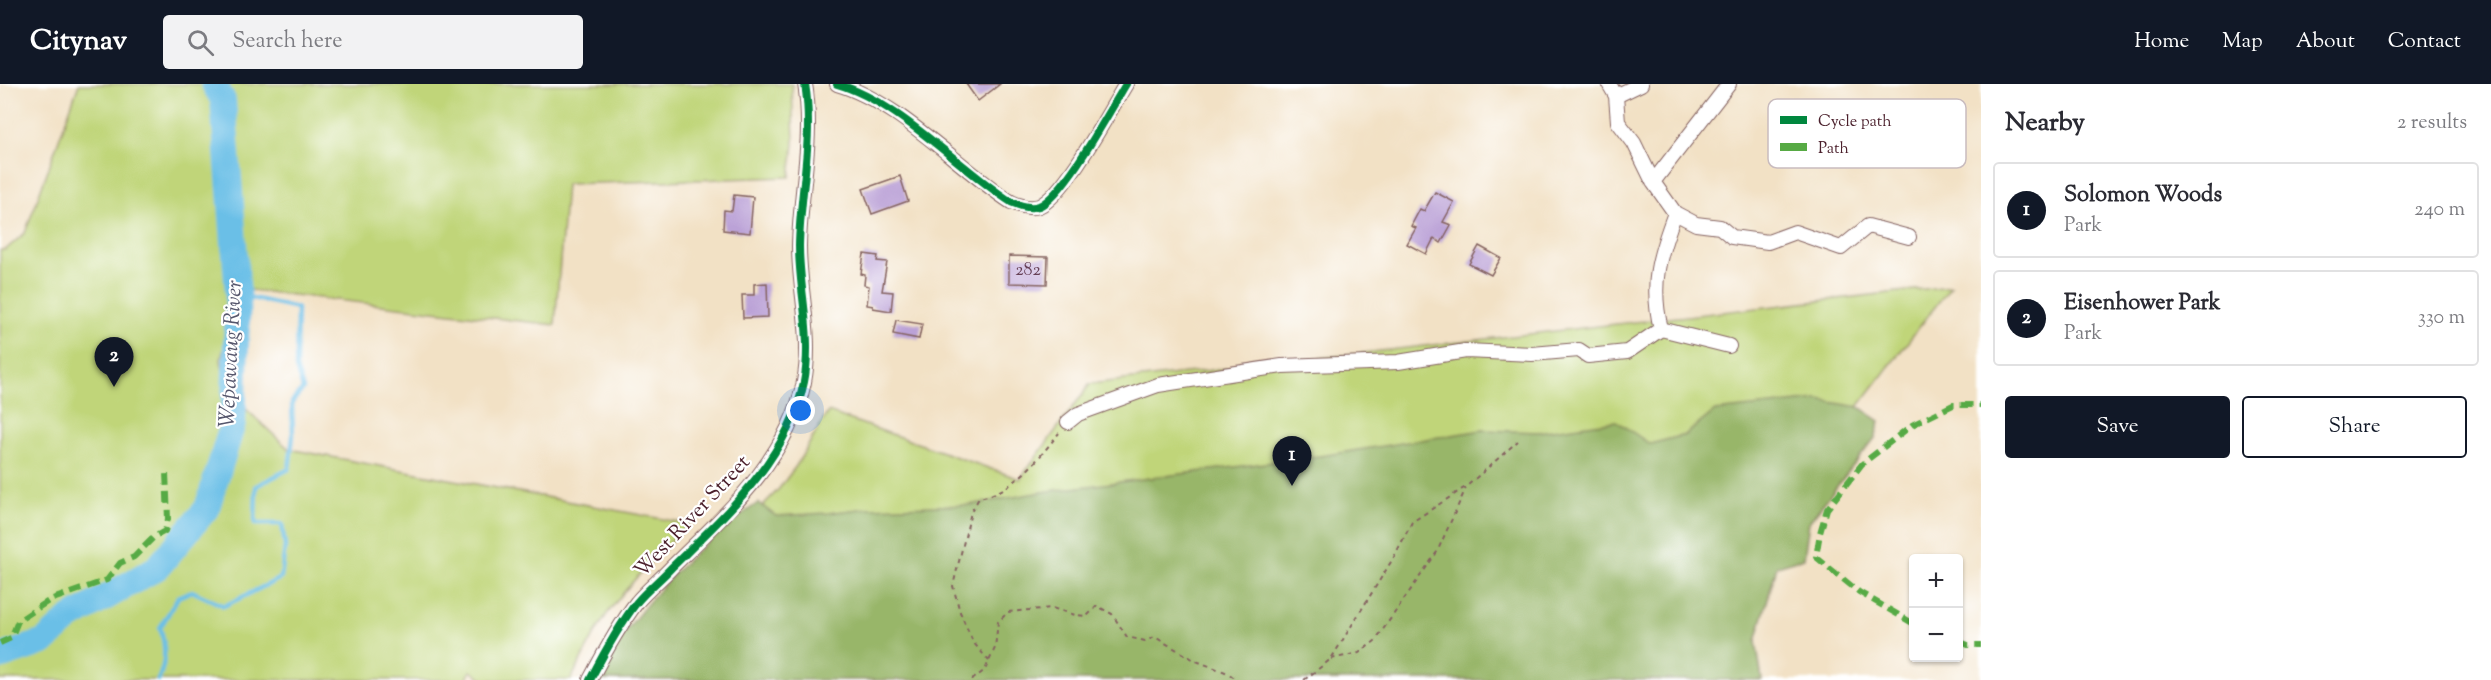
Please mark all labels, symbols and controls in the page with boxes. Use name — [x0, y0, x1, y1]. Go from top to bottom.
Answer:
search box — [163, 15, 583, 69]
text: Citynav — [30, 22, 127, 62]
icon: search — [184, 26, 217, 59]
text: Search here — [232, 26, 343, 58]
text: Home — [2134, 27, 2189, 57]
text: Map — [2222, 27, 2263, 57]
text: About — [2296, 27, 2355, 57]
text: Contact — [2388, 27, 2461, 57]
legend — [1768, 99, 1966, 168]
text: Nearby — [2005, 105, 2085, 142]
text: 2 results — [2397, 109, 2467, 138]
text: Cycle path — [1818, 111, 1892, 134]
text: Path — [1818, 138, 1849, 161]
text: Solomon Woods — [2064, 180, 2222, 212]
text: 1 — [2023, 196, 2030, 225]
text: 240 m — [2414, 196, 2465, 225]
text: Park — [2064, 212, 2102, 241]
house number: 282 — [1015, 258, 1041, 284]
water label: Wepawaug River — [212, 279, 252, 429]
text: Eisenhower Park — [2064, 288, 2221, 320]
text: 2 — [2022, 304, 2031, 333]
text: 330 m — [2418, 304, 2465, 333]
text: Park — [2064, 320, 2102, 349]
pin: 2 — [94, 338, 134, 387]
your location — [786, 396, 815, 425]
button: Save — [2005, 396, 2230, 458]
button: Share — [2242, 396, 2467, 458]
pin: 1 — [1272, 436, 1312, 486]
street label: West River Street — [628, 449, 758, 585]
map controls — [1909, 554, 1963, 662]
button: + — [1909, 554, 1963, 608]
button: − — [1909, 608, 1963, 662]

